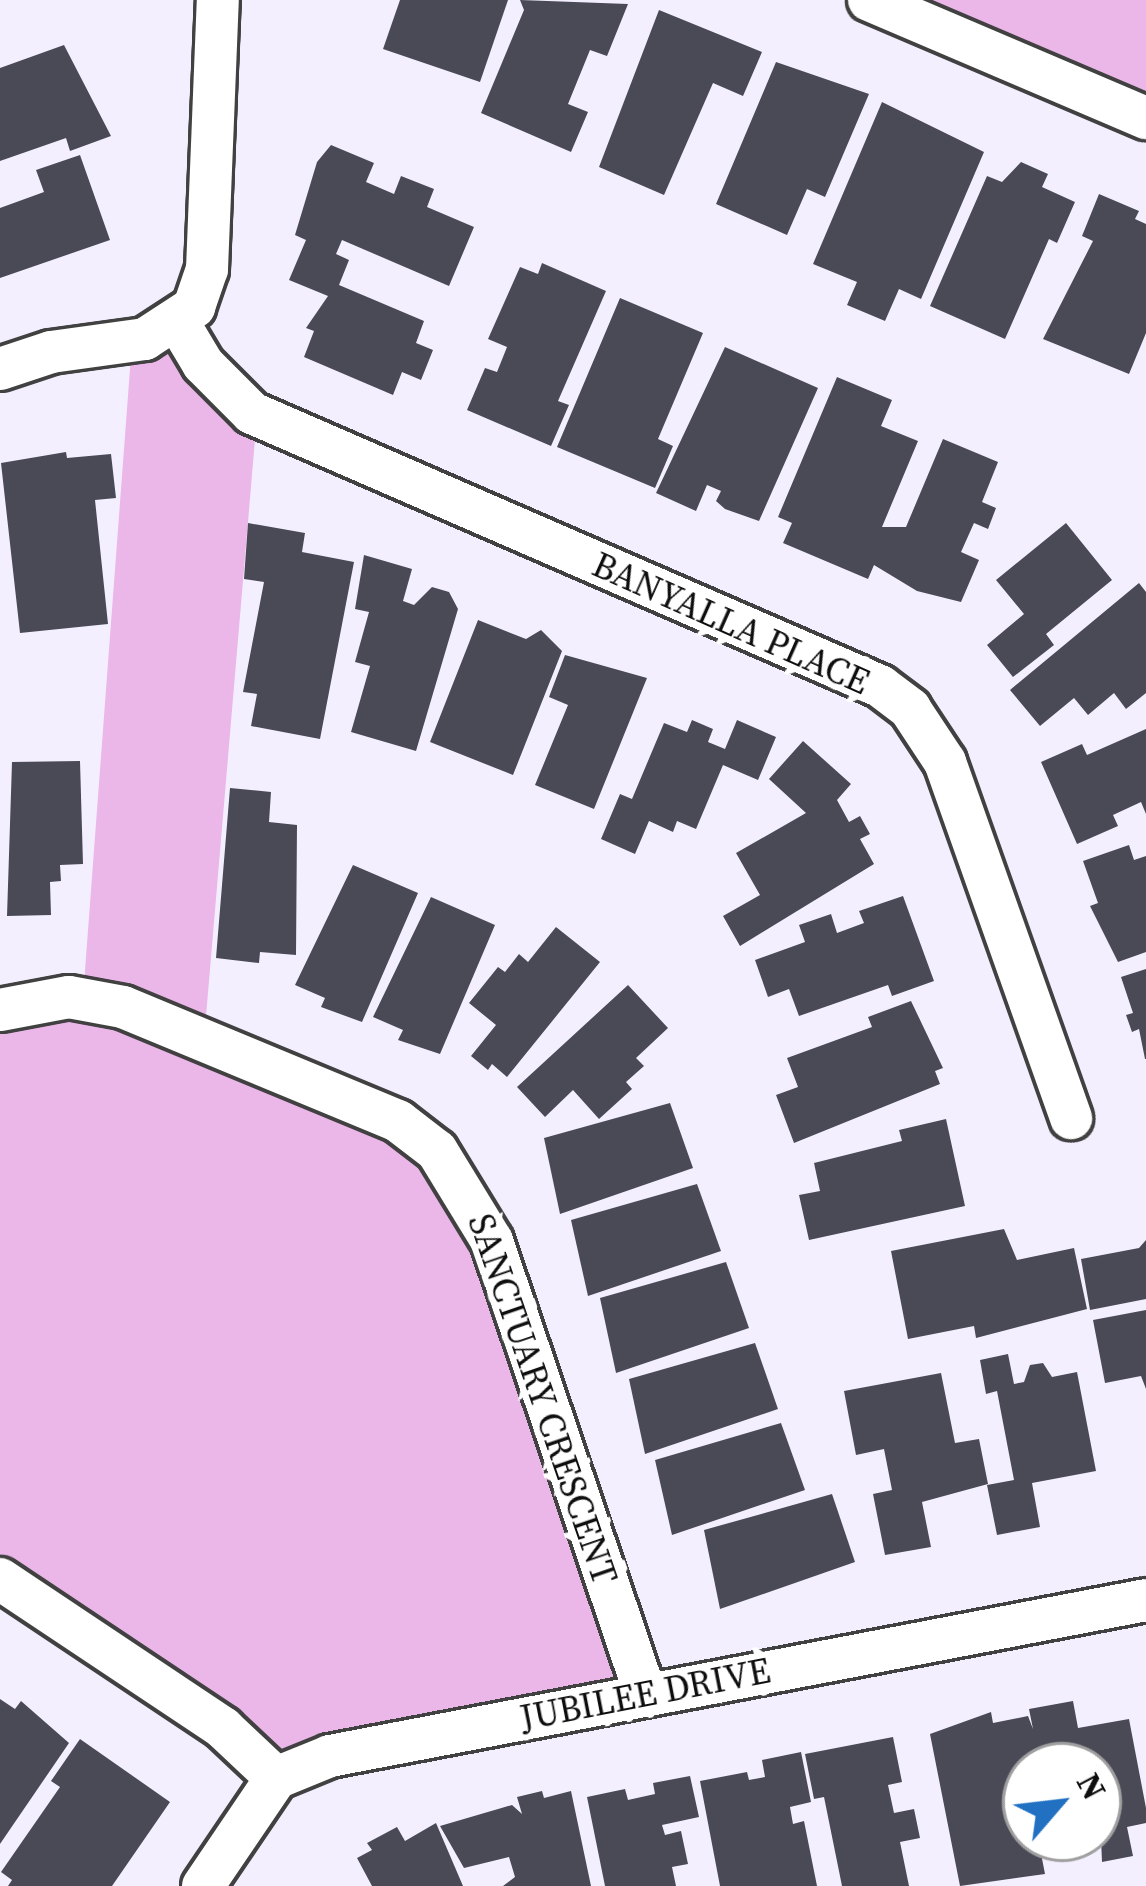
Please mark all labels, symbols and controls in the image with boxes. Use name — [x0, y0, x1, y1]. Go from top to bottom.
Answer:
street label: BANYALLA PLACE — [586, 543, 876, 703]
street label: SANCTUARY CRESCENT — [459, 1208, 627, 1590]
street label: JUBILEE DRIVE — [516, 1649, 774, 1739]
north arrow — [1002, 1742, 1122, 1862]
text: N — [1066, 1765, 1117, 1807]

